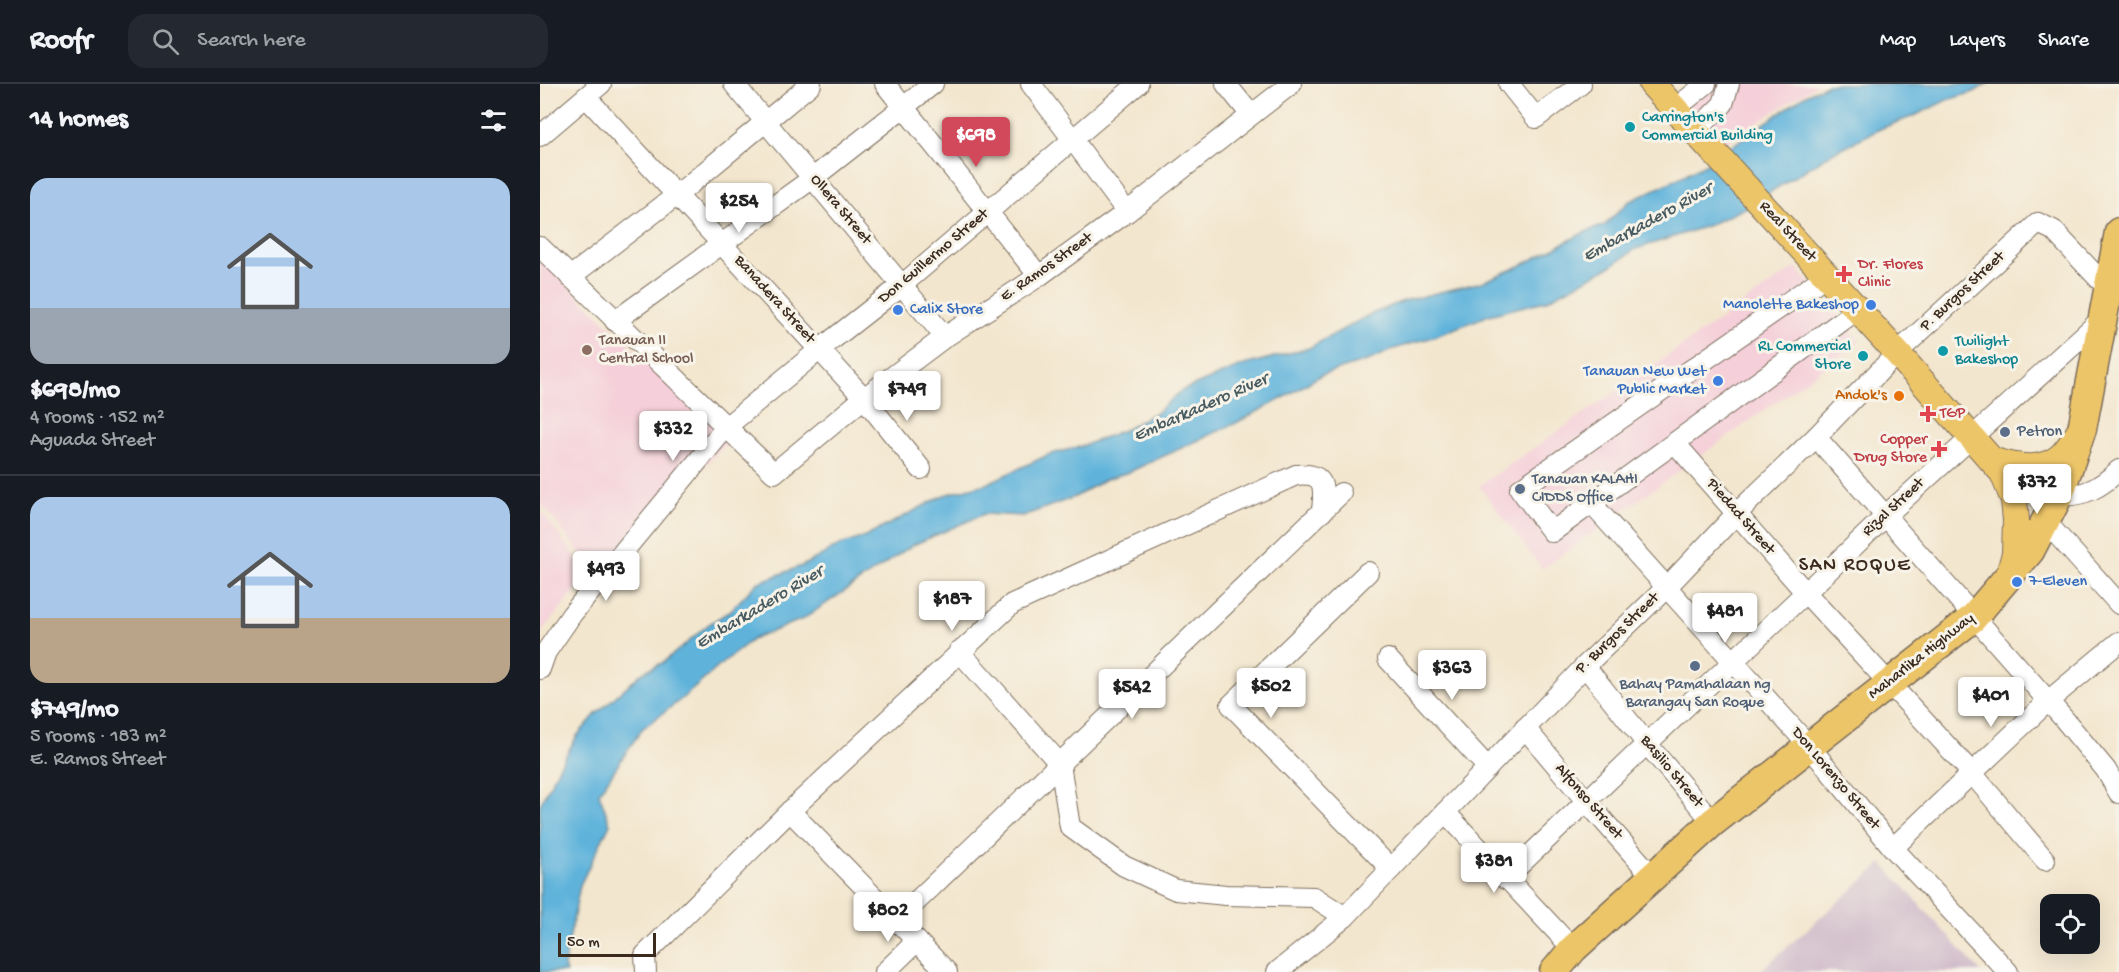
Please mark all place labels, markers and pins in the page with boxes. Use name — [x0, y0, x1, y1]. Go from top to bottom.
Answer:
place label: Carrington's Commercial Building — [1642, 109, 1773, 146]
pin: $698 — [940, 117, 1012, 168]
marker: Carrington's Commercial Building — [1623, 120, 1637, 134]
pin: $254 — [703, 183, 775, 234]
place label: Dr. Flores Clinic — [1857, 256, 1924, 293]
marker: Dr. Flores Clinic — [1835, 265, 1853, 283]
place label: Manolette Bakeshop — [1723, 296, 1859, 315]
marker: Manolette Bakeshop — [1864, 298, 1878, 312]
place label: Calix Store — [910, 301, 984, 320]
marker: Calix Store — [891, 303, 905, 317]
place label: Tanauan II Central School — [598, 332, 694, 369]
place label: Twilight Bakeshop — [1954, 333, 2018, 370]
place label: RL Commercial Store — [1758, 338, 1852, 375]
marker: Tanauan II Central School — [580, 343, 594, 357]
marker: Twilight Bakeshop — [1936, 344, 1950, 358]
marker: RL Commercial Store — [1856, 349, 1870, 363]
place label: Tanauan New Wet Public Market — [1582, 363, 1707, 400]
pin: $749 — [871, 371, 943, 422]
marker: Tanauan New Wet Public Market — [1711, 374, 1725, 388]
place label: Andok's — [1835, 387, 1888, 406]
marker: Andok's — [1892, 389, 1906, 403]
place label: TGP — [1939, 405, 1965, 424]
marker: TGP — [1921, 407, 1935, 421]
pin: $332 — [637, 411, 709, 462]
place label: Petron — [2016, 423, 2063, 442]
marker: Petron — [1998, 425, 2012, 439]
place label: Copper Drug Store — [1853, 431, 1928, 468]
marker: Copper Drug Store — [1932, 442, 1946, 456]
pin: $372 — [2001, 464, 2073, 515]
place label: Tanauan KALAHI CIDDS Office — [1531, 471, 1638, 508]
marker: Tanauan KALAHI CIDDS Office — [1513, 482, 1527, 496]
pin: $493 — [570, 551, 642, 602]
place label: 7-Eleven — [2028, 573, 2087, 592]
marker: 7-Eleven — [2010, 575, 2024, 589]
pin: $187 — [916, 581, 988, 632]
pin: $481 — [1689, 593, 1761, 644]
pin: $363 — [1416, 650, 1488, 701]
marker: Bahay Pamahalaan ng Barangay San Roque — [1688, 659, 1702, 673]
pin: $502 — [1235, 668, 1307, 719]
pin: $542 — [1096, 669, 1168, 720]
place label: Bahay Pamahalaan ng Barangay San Roque — [1618, 676, 1771, 713]
pin: $401 — [1955, 677, 2027, 728]
pin: $381 — [1458, 843, 1530, 894]
pin: $802 — [852, 892, 924, 943]

